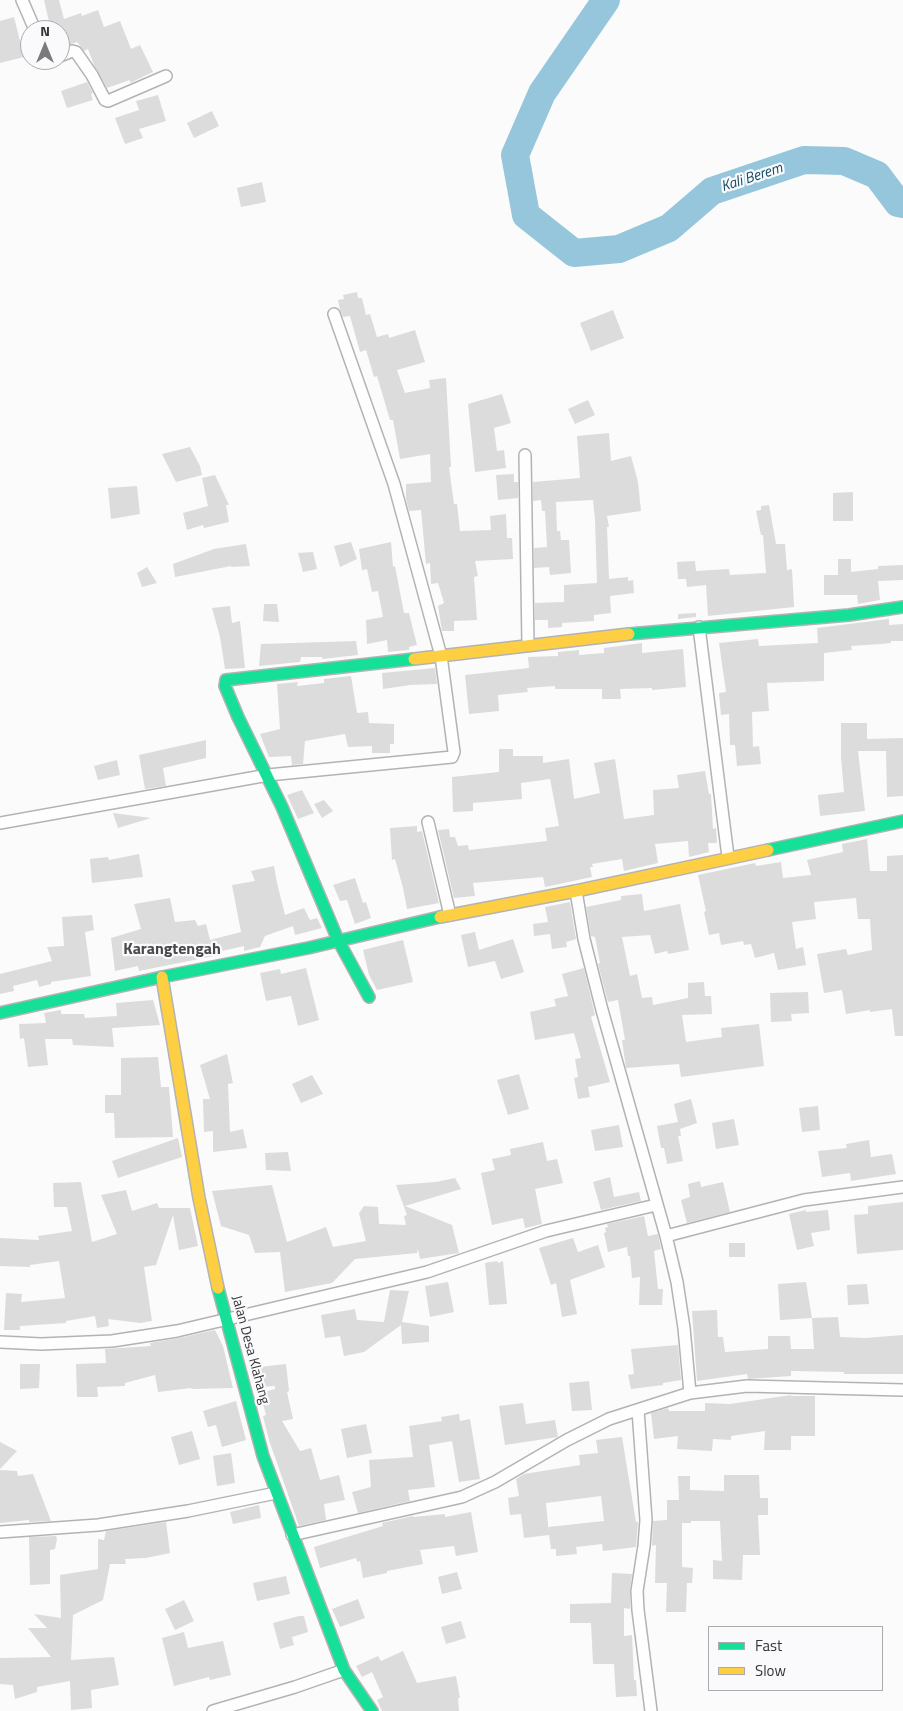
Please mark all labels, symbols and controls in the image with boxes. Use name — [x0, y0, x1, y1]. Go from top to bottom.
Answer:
north arrow — [20, 20, 70, 70]
text: N — [40, 20, 50, 41]
water label: Kali Berem — [719, 160, 785, 196]
district label: Karangtengah — [123, 940, 221, 960]
street label: Jalan Desa Klahang — [227, 1294, 273, 1406]
legend — [708, 1626, 883, 1691]
text: Fast — [755, 1634, 782, 1657]
text: Slow — [755, 1659, 786, 1682]

